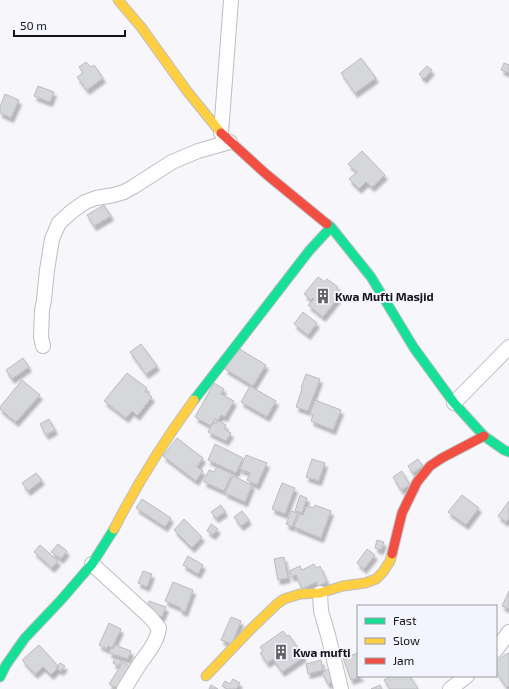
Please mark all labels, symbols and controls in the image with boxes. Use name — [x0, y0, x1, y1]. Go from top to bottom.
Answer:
scale bar — [14, 12, 125, 38]
text: 50 m — [20, 18, 47, 32]
building icon: Kwa Mufti Masjid — [314, 287, 332, 305]
place label: Kwa Mufti Masjid — [335, 289, 434, 304]
legend — [357, 605, 497, 677]
text: Fast — [393, 613, 417, 627]
text: Slow — [393, 633, 420, 647]
building icon: Kwa mufti — [272, 643, 290, 661]
place label: Kwa mufti — [293, 645, 351, 659]
text: Jam — [393, 653, 414, 667]

